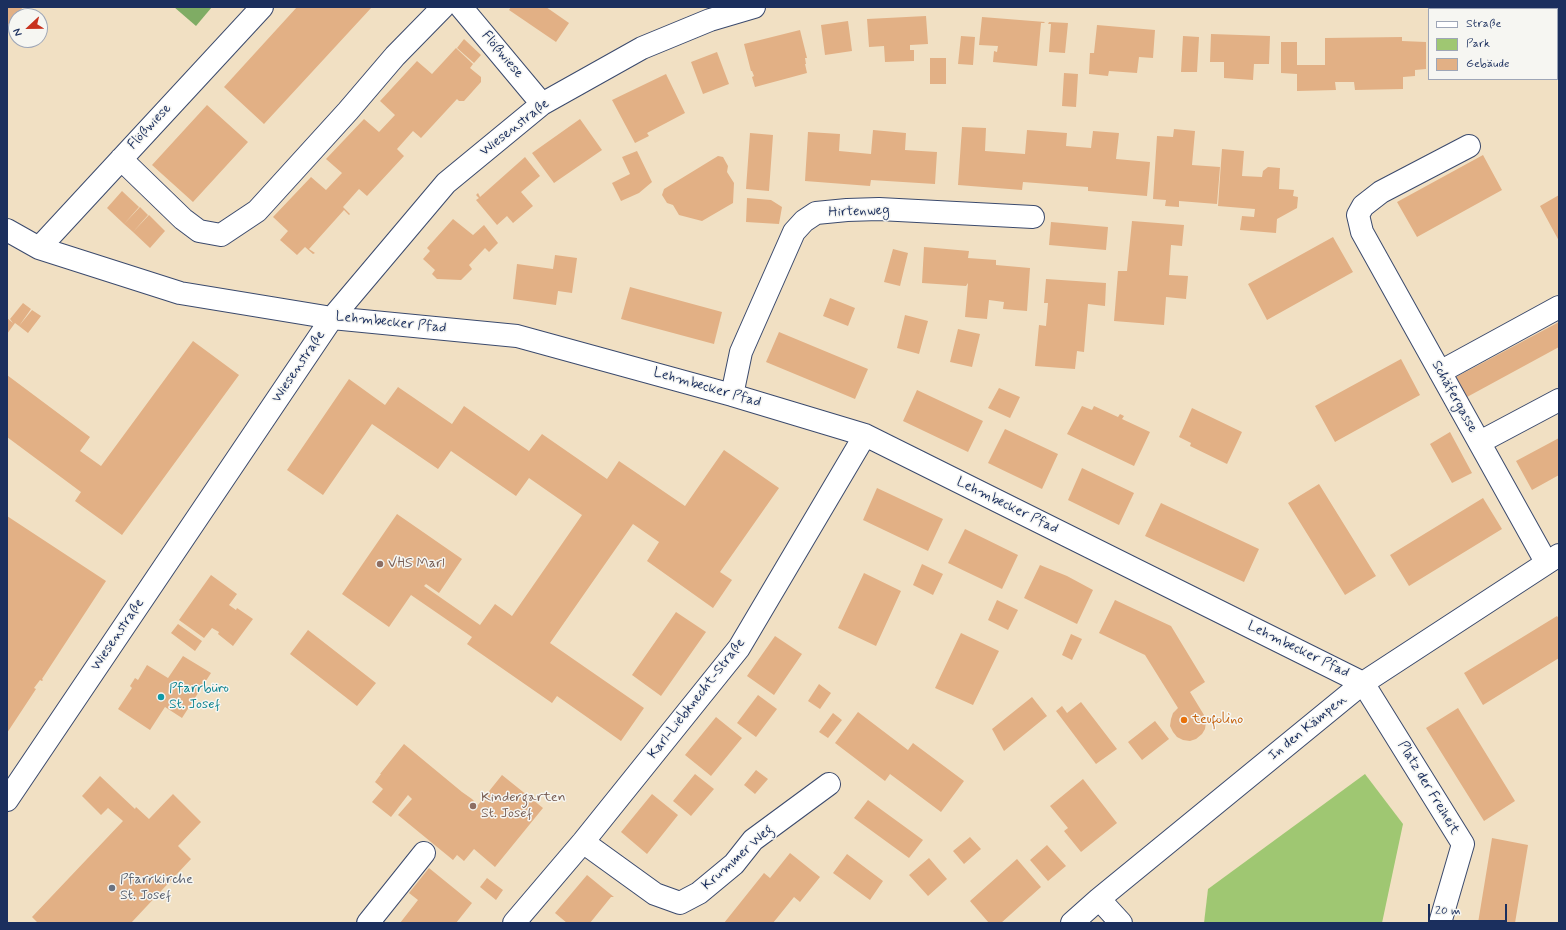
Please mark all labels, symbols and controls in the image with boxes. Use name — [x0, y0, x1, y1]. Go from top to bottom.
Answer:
north arrow — [8, 8, 48, 48]
legend — [1428, 8, 1558, 80]
text: Straße — [1466, 16, 1501, 32]
text: N — [10, 26, 26, 38]
street label: Flößwiese — [477, 28, 527, 82]
text: Park — [1466, 36, 1490, 52]
text: Gebäude — [1466, 56, 1509, 72]
street label: Wiesenstraße — [477, 96, 553, 160]
street label: Flößwiese — [125, 101, 175, 153]
street label: Hirtenweg — [828, 203, 890, 221]
street label: Lehmbecker Pfad — [335, 309, 447, 337]
street label: Wiesenstraße — [269, 328, 329, 406]
street label: Schäfergasse — [1427, 358, 1481, 436]
street label: Lehmbecker Pfad — [651, 365, 763, 411]
street label: Lehmbecker Pfad — [953, 474, 1061, 538]
place label: VHS Marl — [388, 556, 445, 572]
marker: VHS Marl — [375, 559, 385, 569]
street label: Wiesenstraße — [88, 596, 148, 674]
street label: Lehmbecker Pfad — [1244, 618, 1352, 682]
street label: Karl-Liebknecht-Straße — [645, 635, 749, 763]
place label: Pfarrbüro St. Josef — [169, 681, 229, 714]
street label: In den Kämpen — [1266, 691, 1350, 765]
marker: Pfarrbüro St. Josef — [156, 692, 166, 702]
place label: teufolino — [1192, 712, 1243, 728]
marker: teufolino — [1179, 715, 1189, 725]
street label: Platz der Freiheit — [1393, 738, 1463, 838]
place label: Kindergarten St. Josef — [481, 790, 566, 822]
marker: Kindergarten St. Josef — [468, 801, 478, 811]
street label: Krummer Weg — [699, 822, 777, 894]
place label: Pfarrkirche St. Josef — [120, 872, 193, 904]
marker: Pfarrkirche St. Josef — [107, 883, 117, 893]
scale bar — [1430, 896, 1509, 922]
text: 20 m — [1435, 903, 1461, 919]

